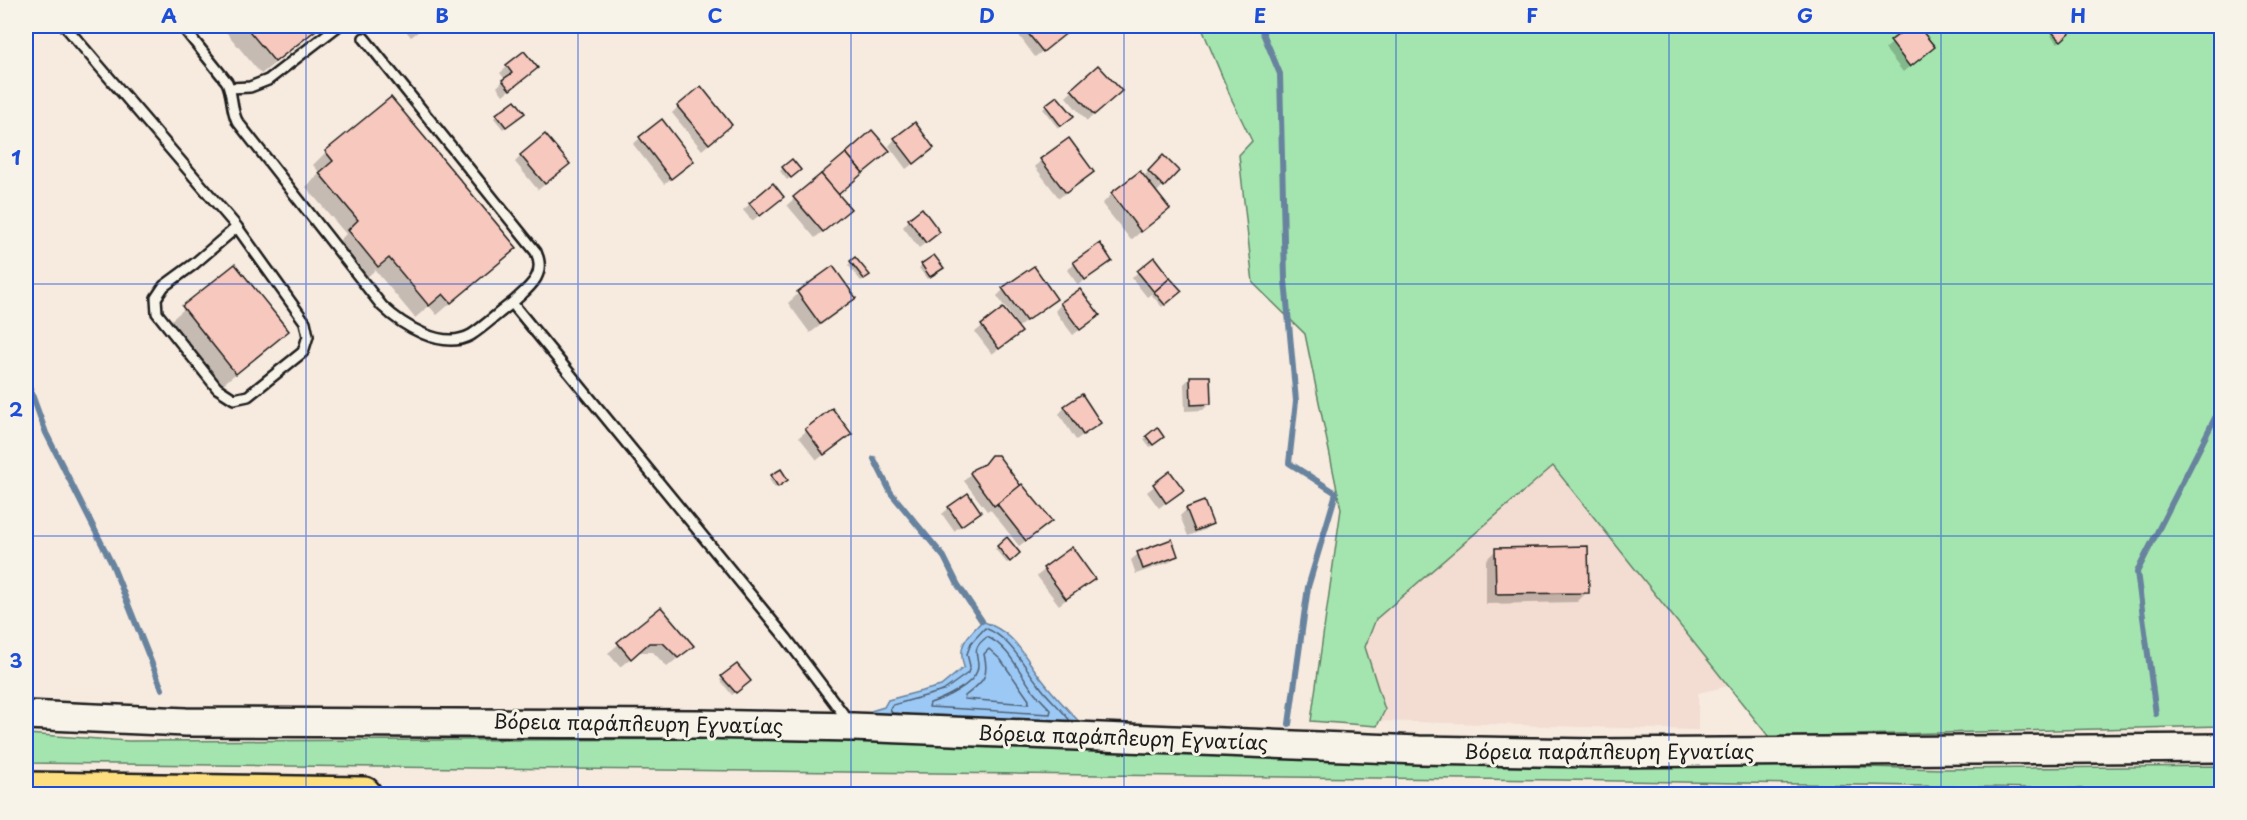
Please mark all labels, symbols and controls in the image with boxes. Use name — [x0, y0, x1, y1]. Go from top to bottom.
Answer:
text: A — [161, 0, 177, 30]
text: B — [435, 0, 449, 30]
text: C — [707, 0, 723, 30]
text: D — [979, 0, 995, 30]
text: E — [1254, 0, 1266, 30]
text: F — [1526, 0, 1538, 30]
text: G — [1797, 0, 1813, 30]
text: H — [2070, 0, 2086, 30]
text: 1 — [11, 142, 21, 172]
text: 2 — [9, 394, 23, 424]
text: 3 — [9, 645, 23, 675]
street label: Βόρεια παράπλευρη Εγνατίας — [493, 705, 784, 741]
street label: Βόρεια παράπλευρη Εγνατίας — [977, 717, 1269, 757]
street label: Βόρεια παράπλευρη Εγνατίας — [1464, 736, 1754, 766]

